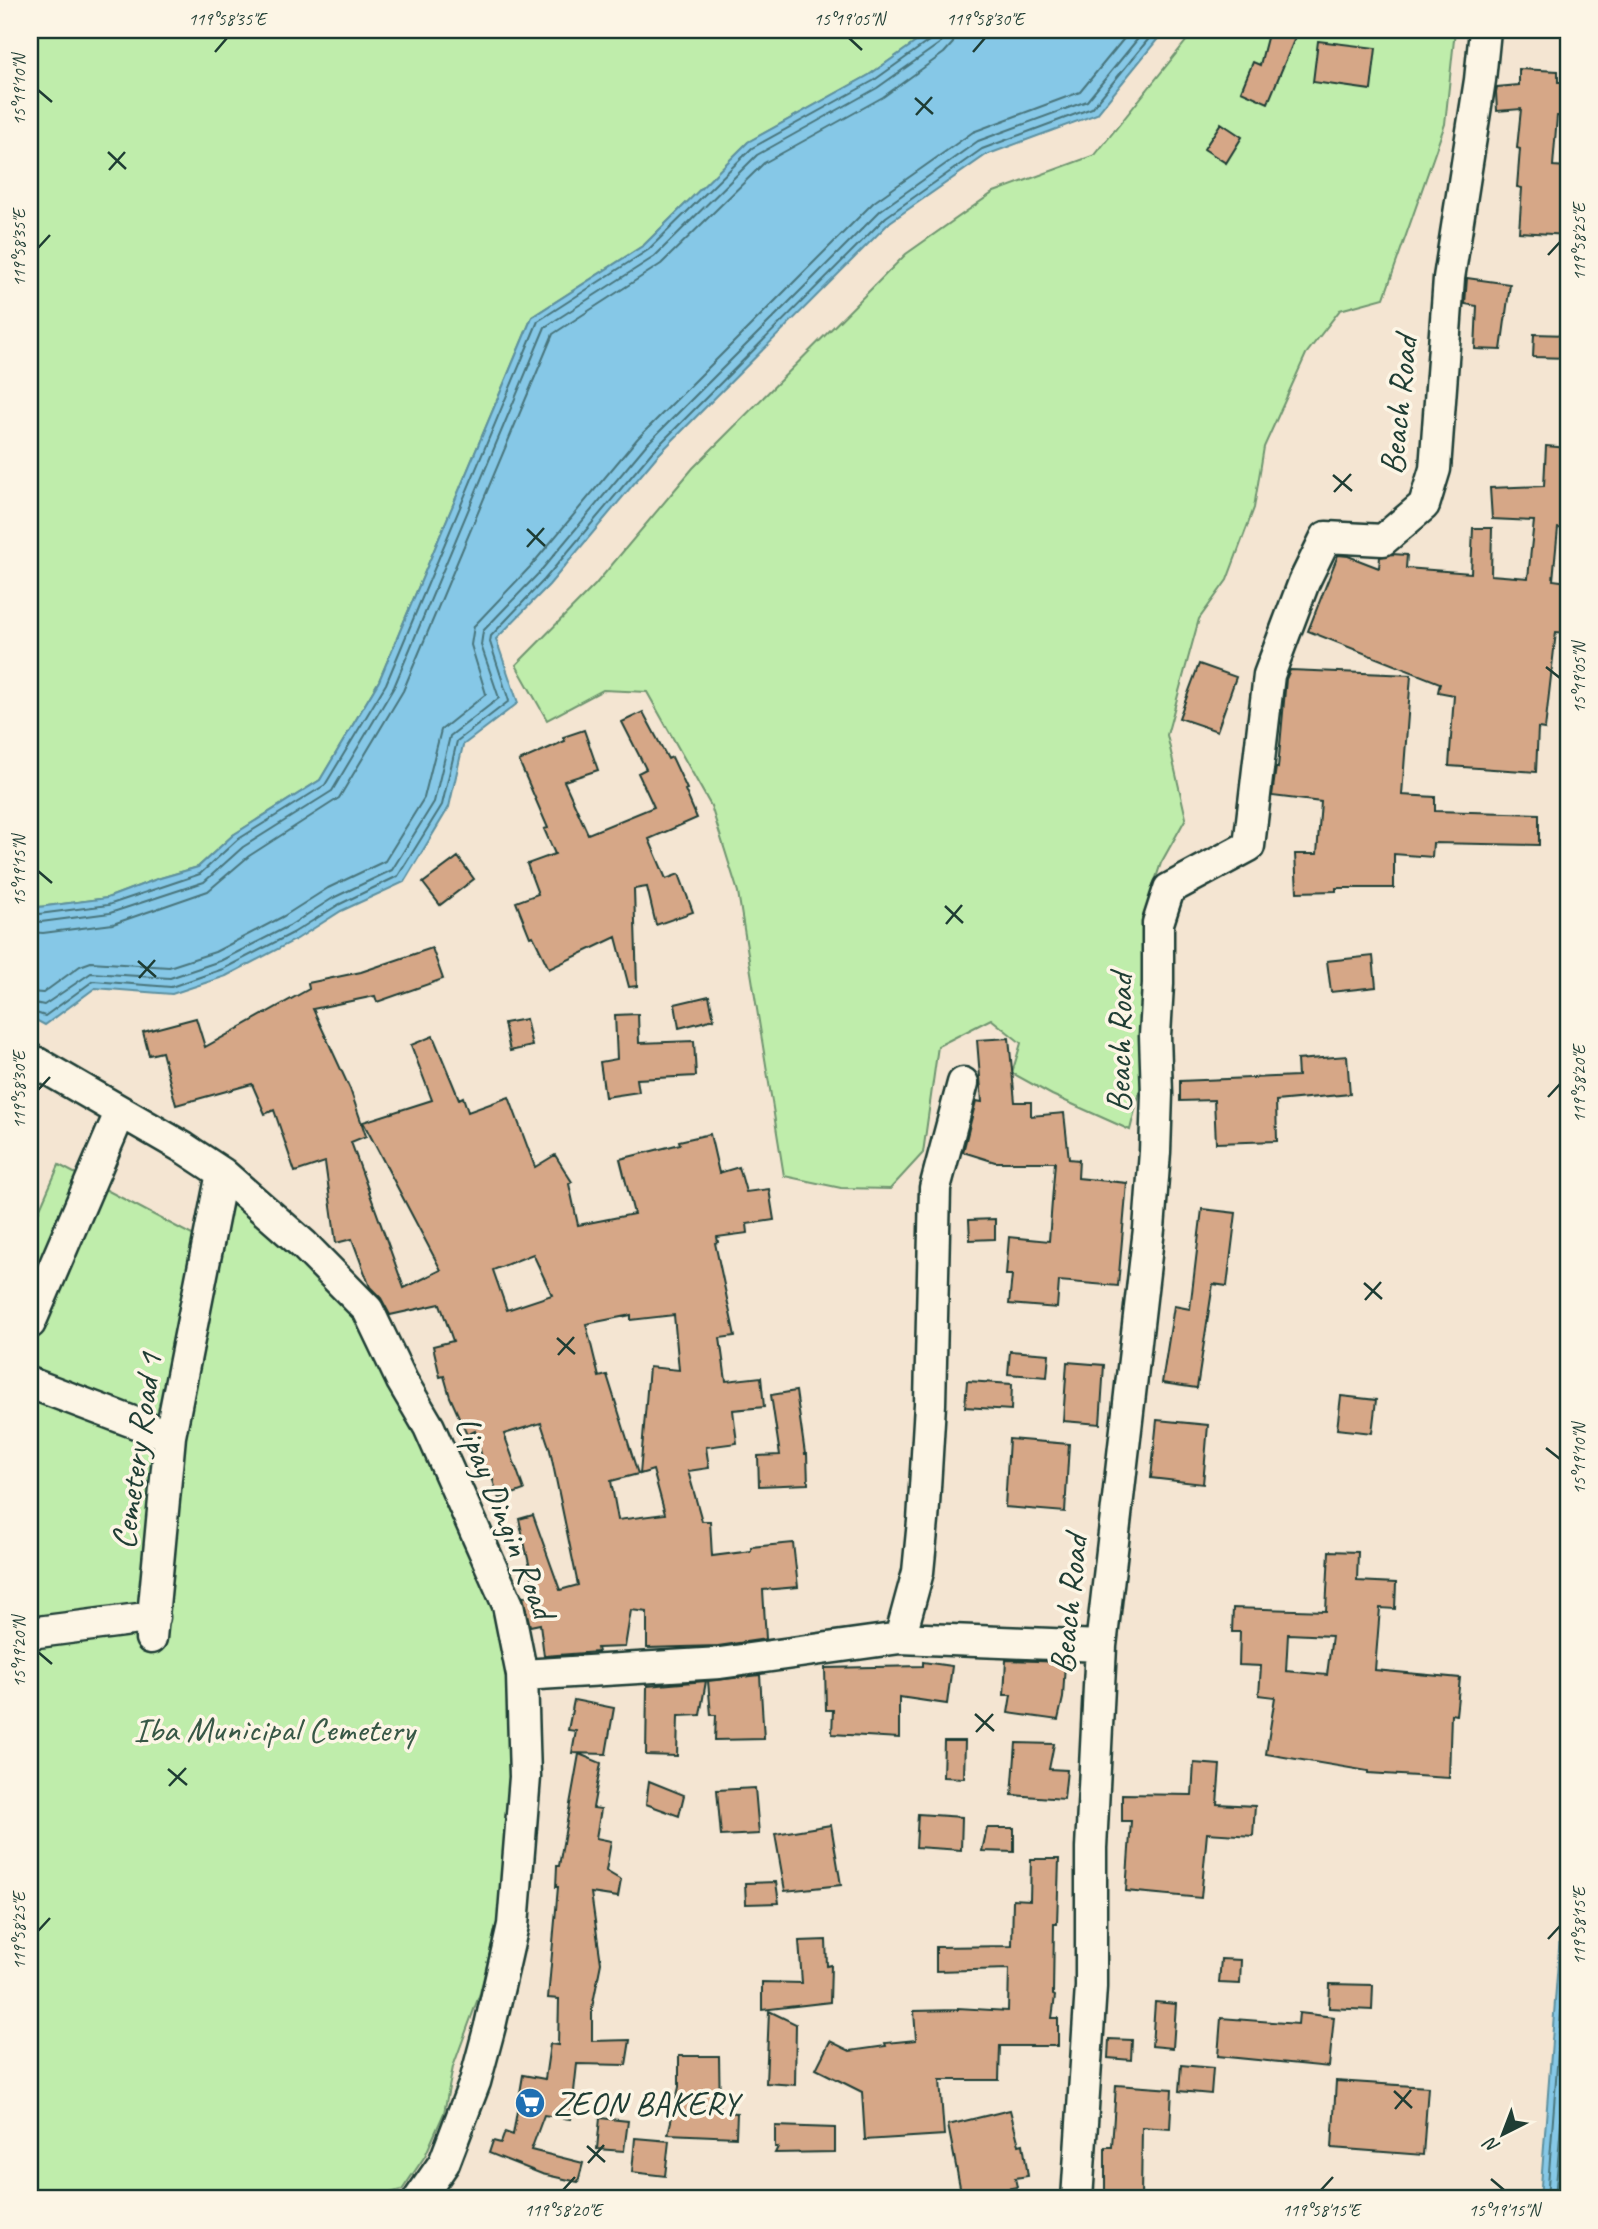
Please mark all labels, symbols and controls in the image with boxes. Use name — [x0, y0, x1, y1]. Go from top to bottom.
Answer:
text: 119°58'35"E — [188, 8, 268, 30]
text: 15°19'05"N — [814, 8, 888, 30]
text: 119°58'30"E — [946, 8, 1026, 30]
text: 15°19'10"N — [8, 51, 30, 125]
text: 119°58'25"E — [1568, 201, 1590, 281]
text: 119°58'35"E — [8, 207, 30, 287]
street label: Beach Road — [1369, 328, 1429, 477]
text: 15°19'05"N — [1568, 639, 1590, 713]
text: 15°19'15"N — [8, 832, 30, 906]
street label: Beach Road — [1096, 968, 1143, 1113]
text: 119°58'20"E — [1568, 1043, 1590, 1123]
text: 119°58'30"E — [8, 1049, 30, 1129]
street label: Cemetery Road 1 — [100, 1348, 173, 1552]
street label: Lipay Dingin Road — [445, 1409, 569, 1630]
text: 15°19'10"N — [1568, 1420, 1590, 1494]
street label: Beach Road — [1039, 1527, 1099, 1676]
text: 15°19'20"N — [8, 1613, 30, 1687]
park label: Iba Municipal Cemetery — [133, 1707, 418, 1752]
text: 119°58'15"E — [1568, 1885, 1590, 1965]
text: 119°58'25"E — [8, 1890, 30, 1970]
place label: ZEON BAKERY — [553, 2081, 743, 2126]
supermarket icon: ZEON BAKERY — [513, 2086, 547, 2120]
north arrow — [1468, 2100, 1538, 2170]
text: N — [1477, 2131, 1505, 2159]
text: 119°58'20"E — [524, 2199, 604, 2221]
text: 119°58'15"E — [1282, 2199, 1362, 2221]
text: 15°19'15"N — [1469, 2199, 1543, 2221]

